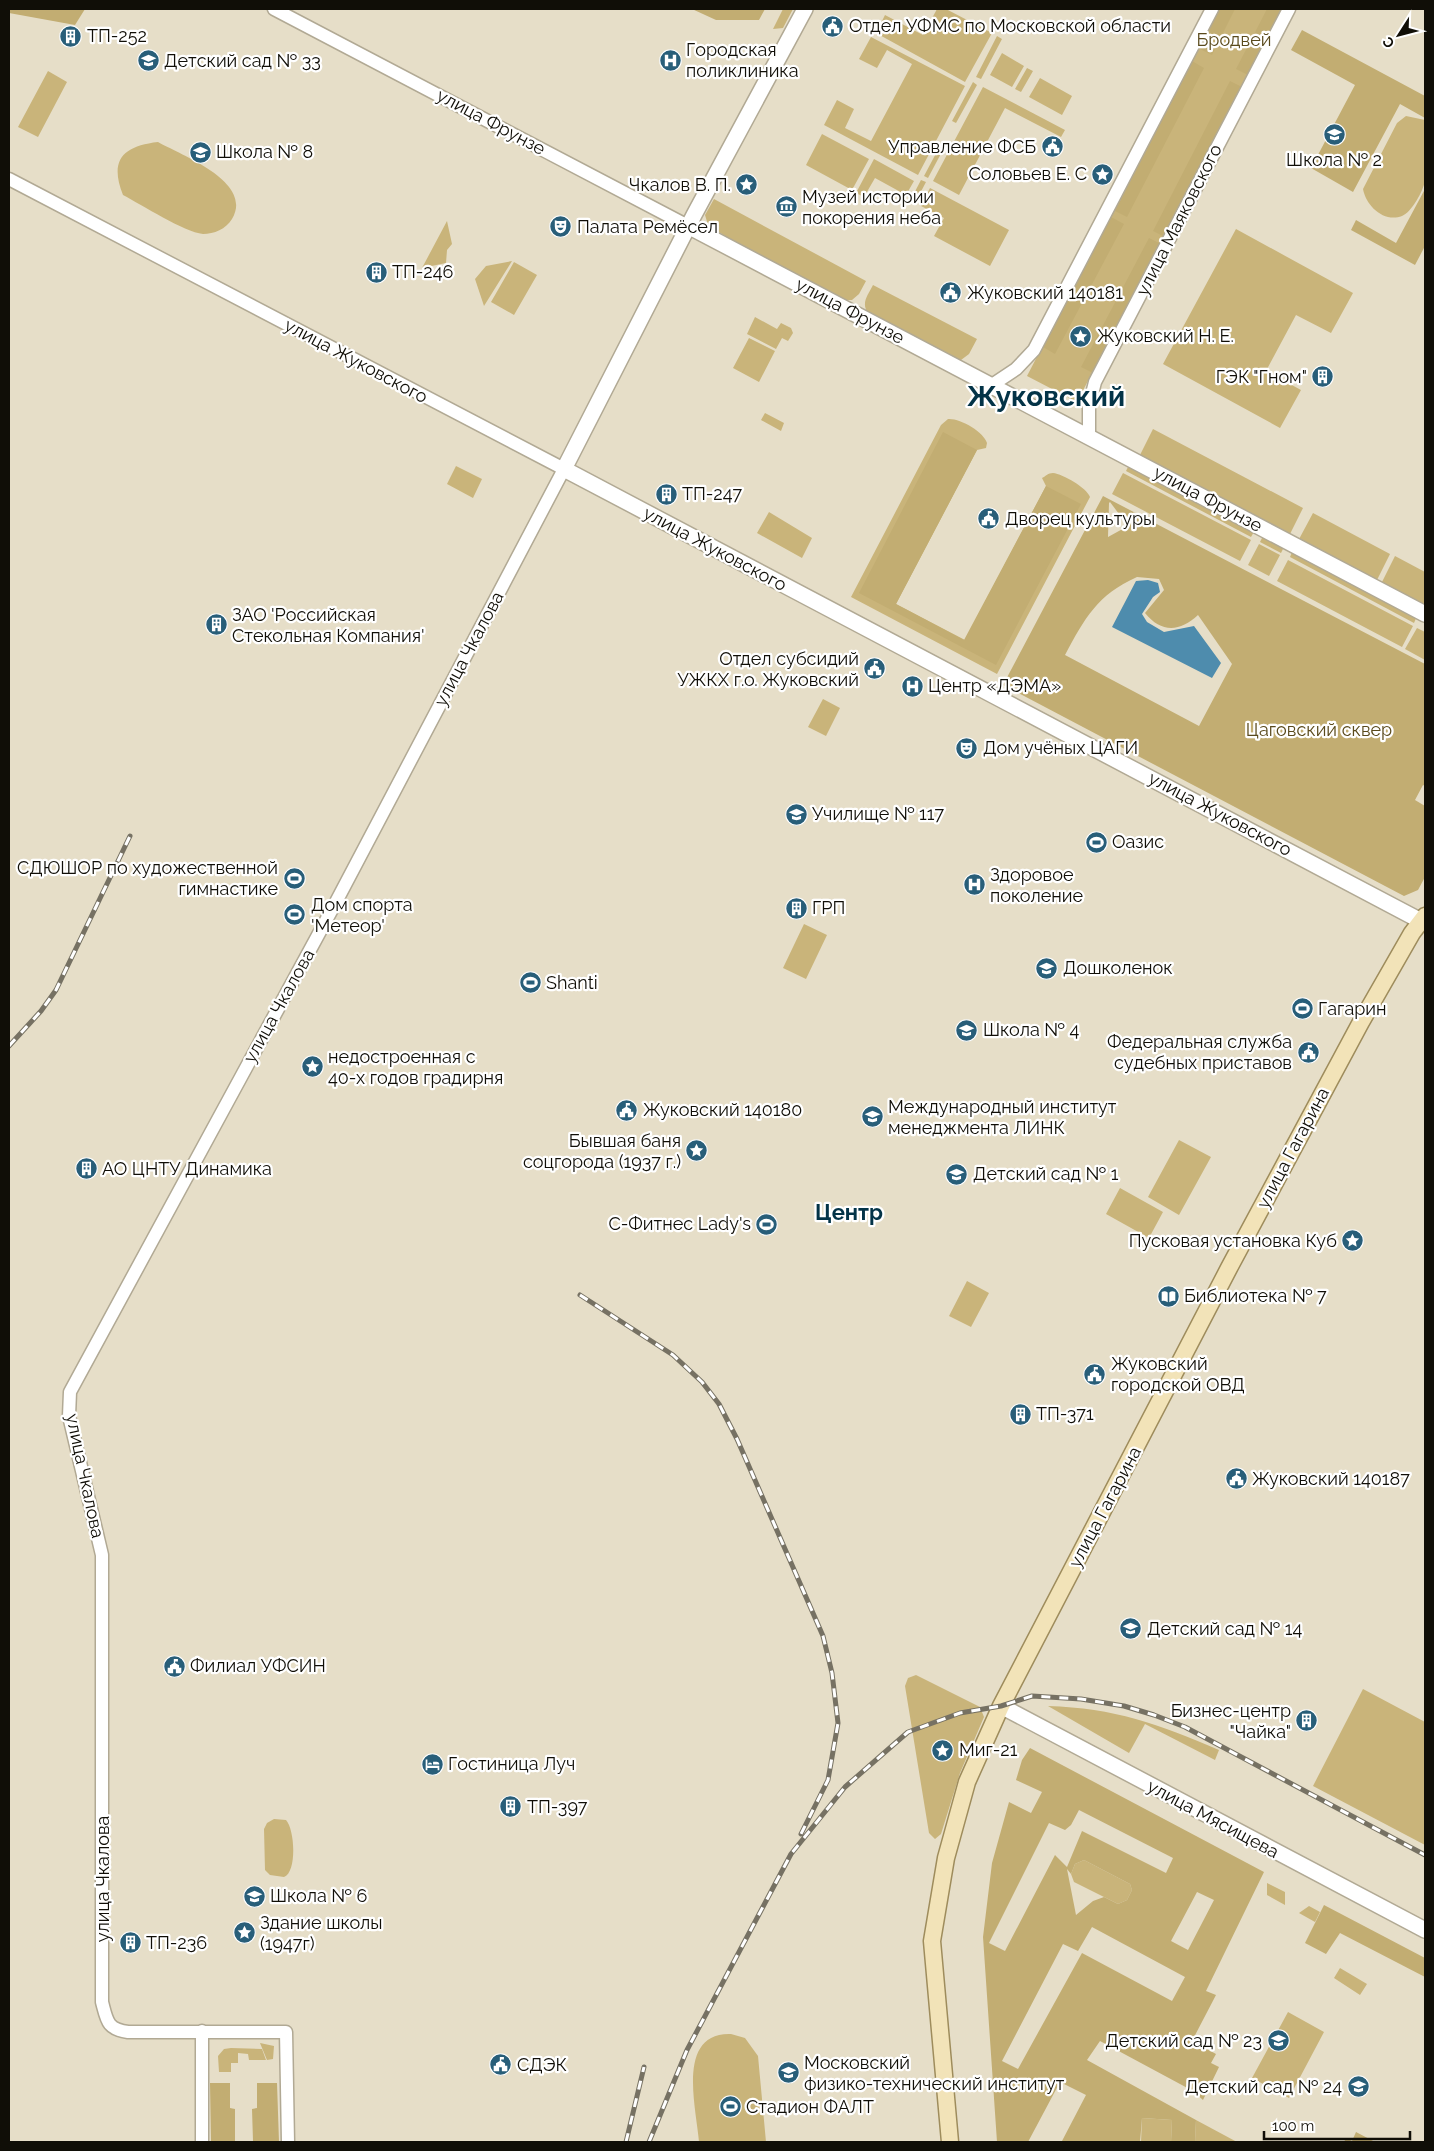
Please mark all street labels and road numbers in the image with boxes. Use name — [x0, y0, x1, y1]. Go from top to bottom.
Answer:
street label: улица Фрунзе — [433, 84, 549, 159]
street label: улица Маяковского — [1131, 140, 1226, 299]
street label: улица Фрунзе — [792, 273, 908, 348]
street label: улица Жуковского — [281, 314, 432, 407]
street label: улица Фрунзе — [1150, 461, 1266, 536]
street label: улица Жуковского — [640, 502, 791, 595]
street label: улица Чкалова — [430, 588, 508, 710]
street label: улица Жуковского — [1145, 767, 1296, 860]
street label: улица Чкалова — [239, 945, 318, 1066]
street label: улица Гагарина — [1252, 1084, 1333, 1212]
street label: улица Чкалова — [62, 1412, 109, 1540]
street label: улица Гагарина — [1064, 1443, 1145, 1571]
street label: улица Мясищева — [1144, 1775, 1283, 1862]
street label: улица Чкалова — [92, 1816, 113, 1942]

